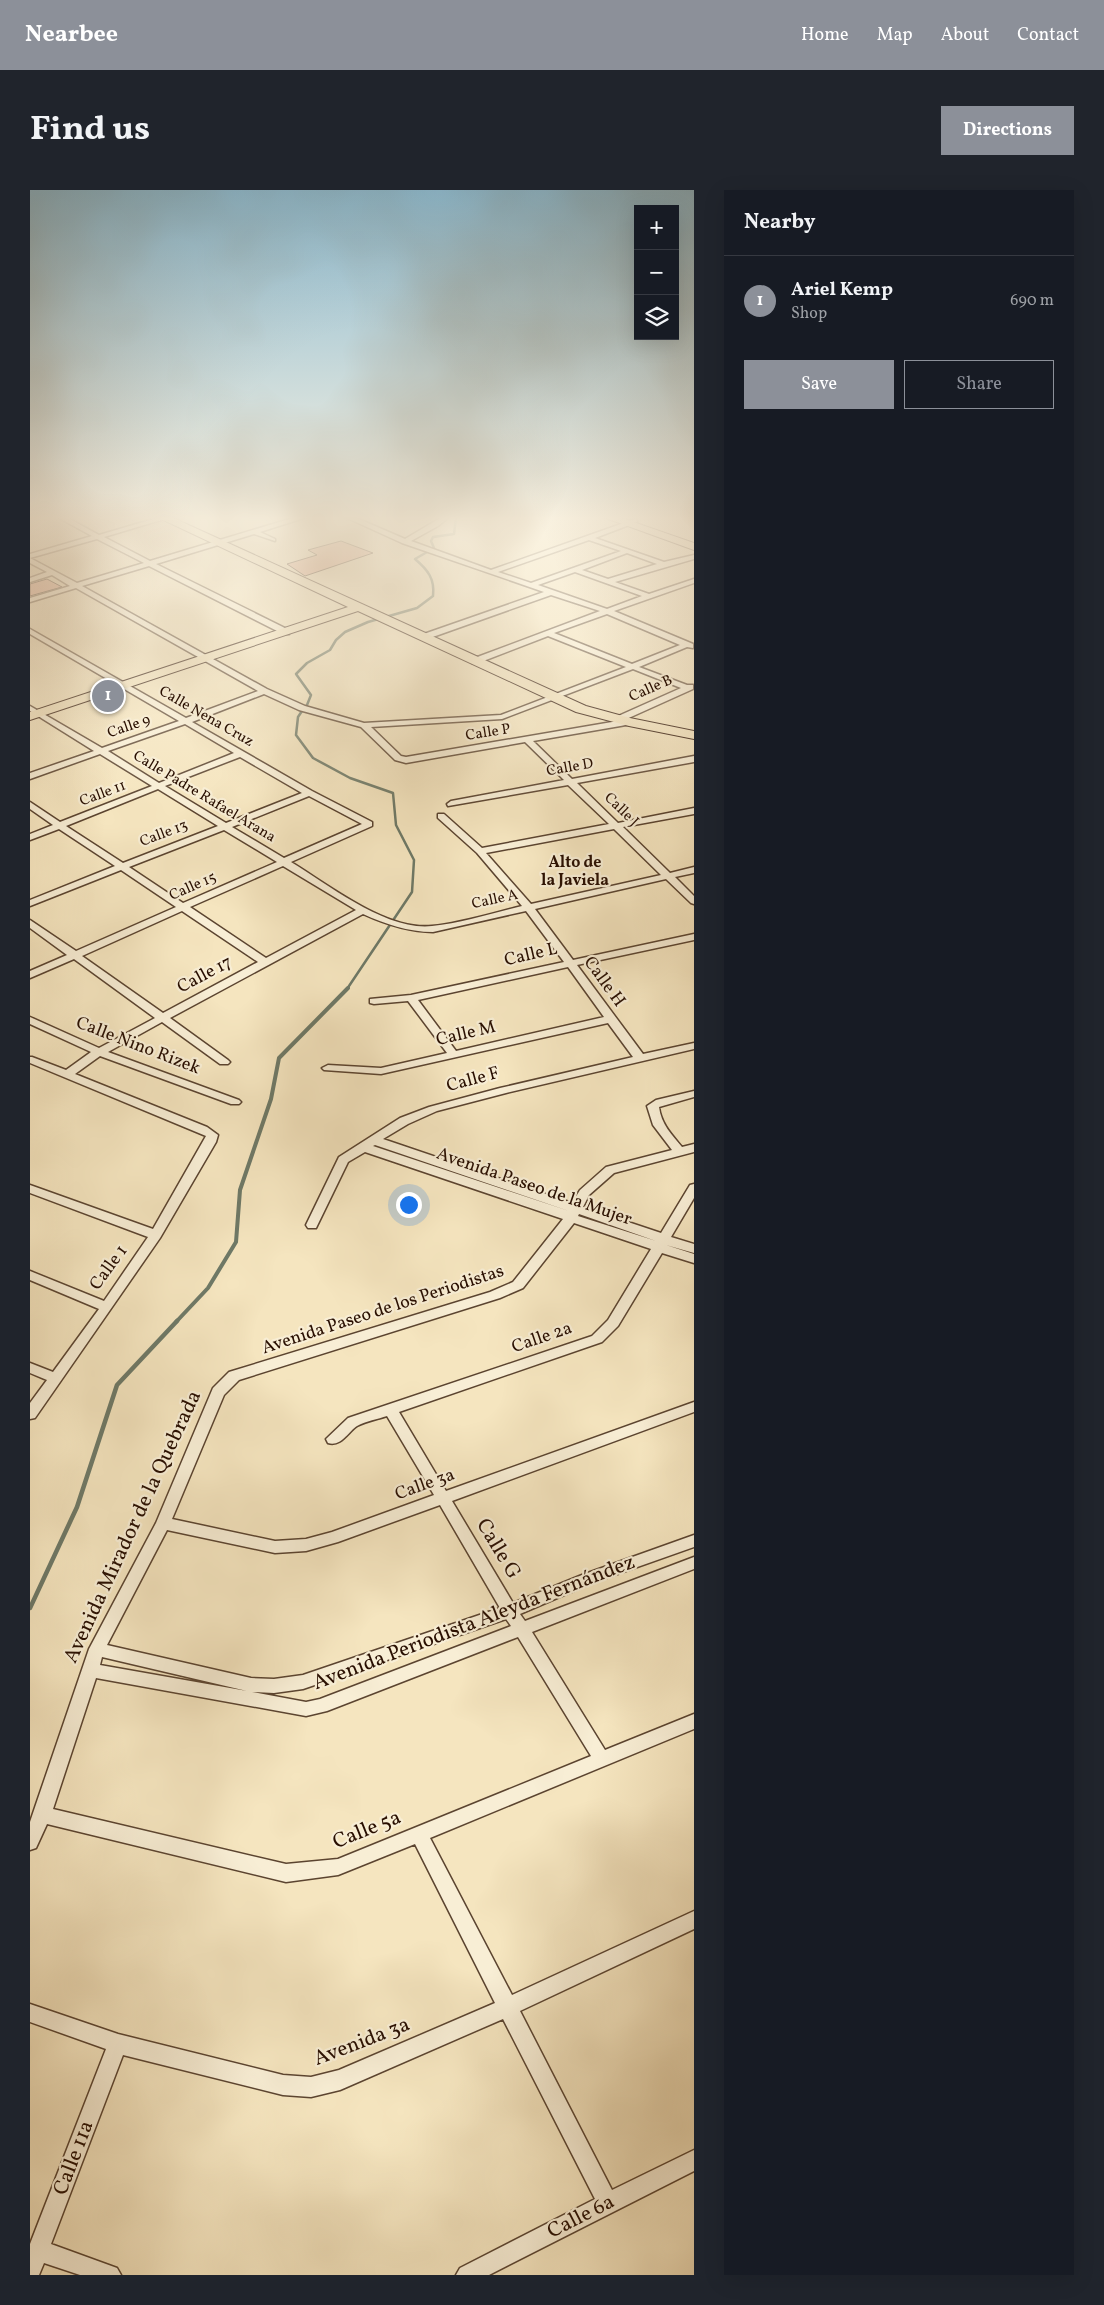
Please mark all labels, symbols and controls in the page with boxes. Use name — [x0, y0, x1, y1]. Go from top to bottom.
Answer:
text: Nearbee — [25, 18, 118, 52]
text: Home — [801, 23, 849, 48]
text: Map — [877, 23, 913, 48]
text: About — [941, 23, 989, 48]
text: Contact — [1017, 23, 1079, 48]
text: Find us — [30, 106, 150, 154]
button: Directions — [941, 106, 1074, 155]
map controls — [634, 205, 679, 340]
button: + — [634, 205, 679, 250]
text: Nearby — [744, 208, 815, 237]
button: − — [634, 250, 679, 295]
text: Ariel Kemp — [791, 277, 893, 303]
text: 1 — [757, 290, 763, 312]
text: 690 m — [1010, 290, 1054, 312]
button: layers — [634, 295, 679, 340]
text: Shop — [791, 303, 827, 325]
button: Save — [744, 360, 894, 409]
button: Share — [904, 360, 1054, 409]
street label: Calle B — [626, 670, 676, 708]
pin: 1 — [92, 677, 124, 715]
street label: Calle Nena Cruz — [155, 681, 257, 753]
street label: Calle 9 — [105, 710, 153, 744]
street label: Calle P — [464, 719, 512, 747]
street label: Calle Padre Rafael Arana — [129, 746, 279, 848]
street label: Calle D — [545, 754, 595, 782]
street label: Calle 11 — [77, 776, 129, 812]
street label: Calle J — [599, 788, 643, 832]
street label: Calle 13 — [137, 815, 191, 853]
district label: Alto de la Javiela — [541, 852, 609, 892]
street label: Calle 15 — [166, 867, 220, 907]
street label: Calle A — [470, 885, 521, 915]
street label: Calle L — [502, 937, 560, 973]
street label: Calle 17 — [173, 950, 237, 1000]
street label: Calle H — [577, 952, 631, 1012]
street label: Calle Nino Rizek — [72, 1011, 204, 1081]
street label: Calle M — [434, 1015, 498, 1053]
street label: Calle F — [444, 1061, 502, 1099]
street label: Avenida Paseo de la Mujer — [433, 1142, 635, 1232]
your location — [396, 1192, 422, 1218]
street label: Calle 1 — [84, 1240, 134, 1296]
street label: Avenida Paseo de los Periodistas — [259, 1259, 507, 1361]
street label: Calle 2a — [509, 1316, 576, 1360]
street label: Avenida Mirador de la Quebrada — [57, 1386, 209, 1668]
street label: Calle 3a — [392, 1463, 458, 1507]
street label: Calle G — [469, 1513, 527, 1585]
street label: Avenida Periodista Aleyda Fernández — [309, 1548, 639, 1698]
street label: Calle 5a — [328, 1803, 406, 1857]
street label: Avenida 3a — [310, 2010, 414, 2074]
street label: Calle 11a — [47, 2117, 101, 2199]
street label: Calle 6a — [542, 2188, 620, 2246]

